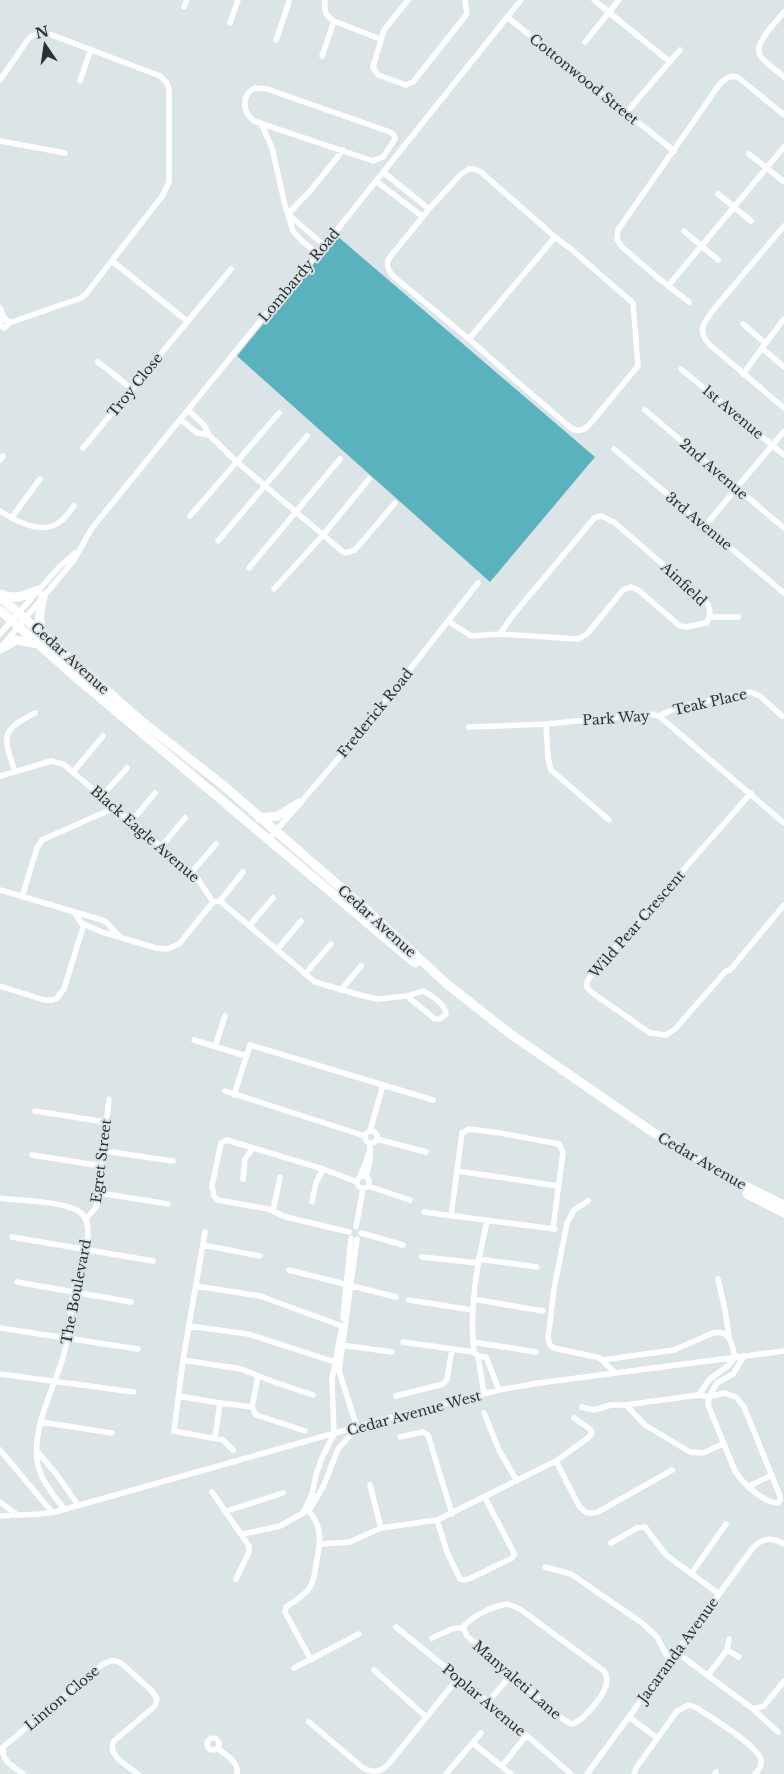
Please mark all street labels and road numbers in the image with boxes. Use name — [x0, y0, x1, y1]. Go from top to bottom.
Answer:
street label: Cottonwood Street — [526, 30, 643, 129]
street label: Lombardy Road — [255, 224, 344, 326]
street label: Troy Close — [104, 349, 166, 421]
street label: 1st Avenue — [699, 381, 767, 443]
street label: 2nd Avenue — [676, 434, 752, 504]
street label: 3rd Avenue — [662, 488, 736, 554]
street label: Ainfield — [657, 558, 711, 610]
street label: Cedar Avenue — [27, 618, 113, 698]
street label: Frederick Road — [333, 664, 417, 761]
street label: Teak Place — [671, 685, 749, 719]
street label: Park Way — [582, 707, 650, 729]
street label: Black Eagle Avenue — [87, 782, 203, 886]
street label: Wild Pear Crescent — [585, 866, 689, 982]
street label: Cedar Avenue — [334, 881, 420, 961]
street label: Egret Street — [87, 1117, 115, 1204]
street label: Cedar Avenue — [654, 1128, 750, 1194]
street label: The Boulevard — [57, 1237, 95, 1346]
street label: Cedar Avenue West — [345, 1386, 484, 1440]
street label: Jacaranda Avenue — [633, 1594, 722, 1708]
street label: Manyaleti Lane — [469, 1637, 565, 1723]
street label: Poplar Avenue — [439, 1660, 529, 1740]
street label: Linton Close — [21, 1662, 103, 1734]

